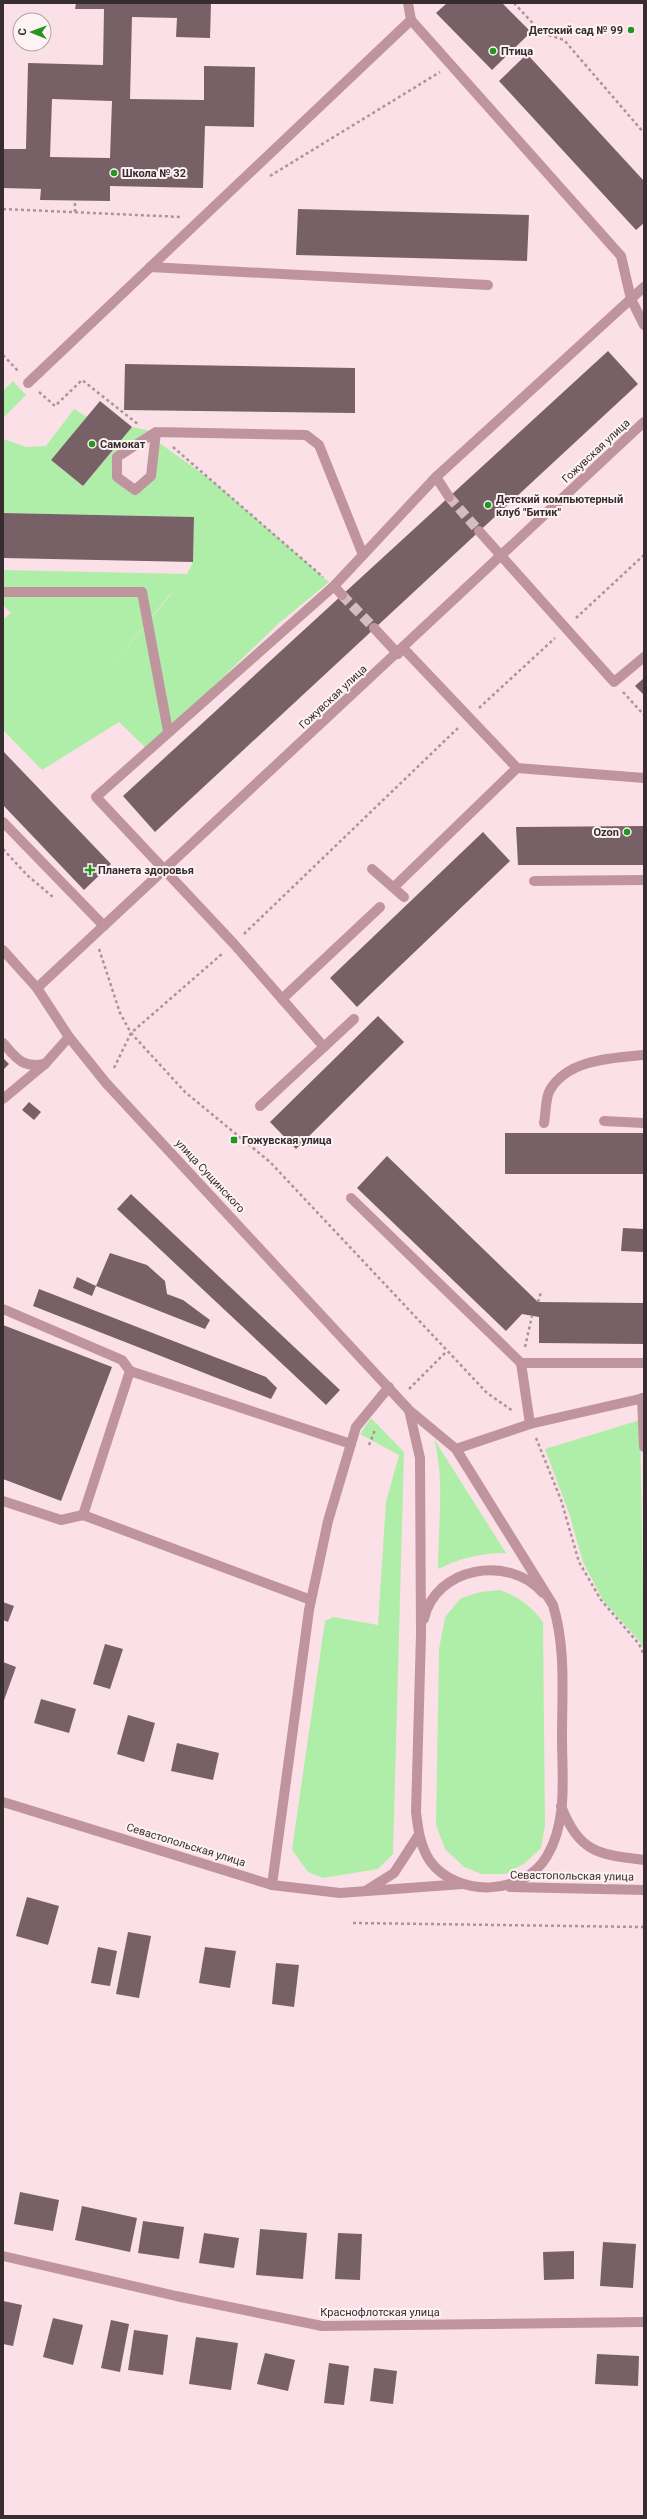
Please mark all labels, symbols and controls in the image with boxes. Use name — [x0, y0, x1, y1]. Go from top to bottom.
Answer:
north arrow — [12, 12, 52, 52]
place label: Детский сад № 99 — [529, 24, 623, 37]
marker: Детский сад № 99 — [626, 25, 636, 35]
text: С — [16, 28, 29, 36]
place label: Птица — [501, 45, 533, 58]
marker: Птица — [488, 46, 498, 56]
place label: Школа № 32 — [122, 167, 186, 180]
marker: Школа № 32 — [109, 168, 119, 178]
street label: Гожувская улица — [559, 416, 633, 486]
place label: Самокат — [100, 438, 146, 451]
marker: Самокат — [87, 439, 97, 449]
place label: Детский компьютерный клуб "Битик" — [496, 493, 623, 519]
marker: Детский компьютерный клуб "Битик" — [483, 500, 493, 510]
street label: Гожувская улица — [296, 662, 370, 732]
place label: Ozon — [594, 826, 619, 839]
marker: Ozon — [622, 827, 632, 837]
place label: Планета здоровья — [98, 864, 194, 877]
marker: Планета здоровья — [85, 865, 95, 875]
place label: Гожувская улица — [242, 1134, 332, 1147]
marker: Гожувская улица — [229, 1135, 239, 1145]
street label: улица Сущинского — [173, 1137, 247, 1215]
street label: Севастопольская улица — [125, 1821, 247, 1869]
street label: Севастопольская улица — [510, 1868, 634, 1884]
street label: Краснофлотская улица — [320, 2306, 440, 2319]

